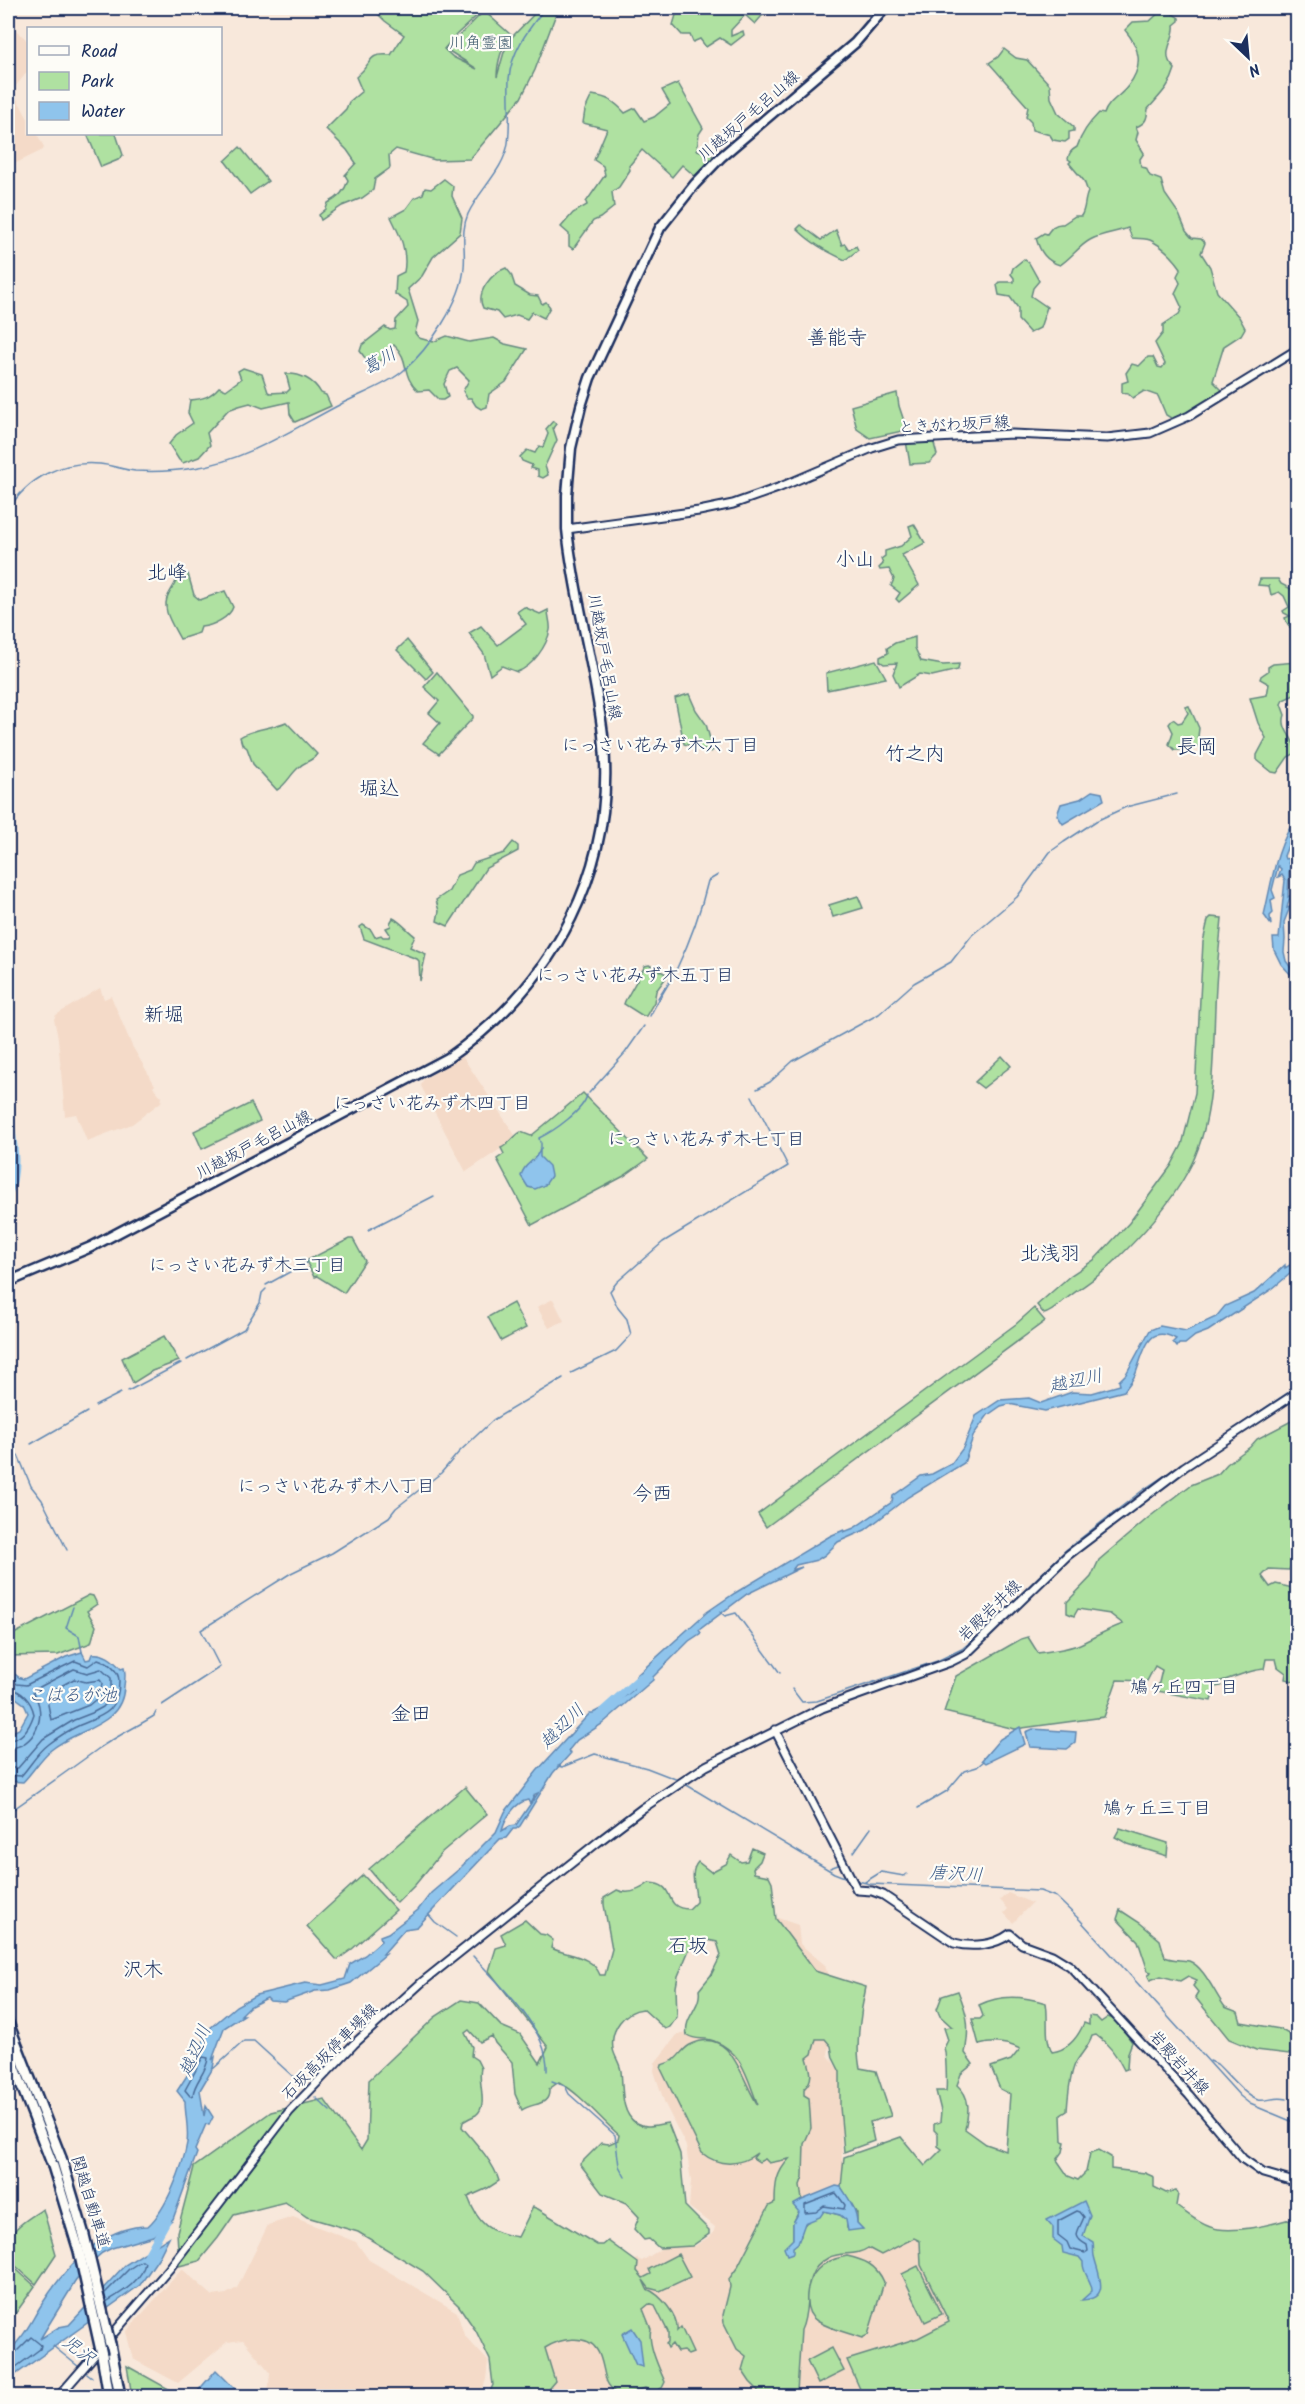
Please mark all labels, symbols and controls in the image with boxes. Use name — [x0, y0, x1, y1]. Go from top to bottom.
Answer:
legend — [27, 27, 222, 135]
north arrow — [1218, 27, 1278, 87]
park label: 川角霊園 — [449, 31, 513, 56]
text: Road — [81, 38, 118, 67]
text: N — [1244, 56, 1264, 83]
street label: 川越坂戸毛呂山線 — [692, 65, 806, 167]
text: Park — [81, 68, 114, 97]
text: Water — [81, 98, 126, 127]
district label: 善能寺 — [807, 323, 867, 355]
water label: 葛川 — [357, 340, 403, 384]
street label: ときがわ坂戸線 — [898, 410, 1010, 440]
district label: 小山 — [835, 545, 875, 577]
district label: 北峰 — [147, 558, 187, 590]
street label: 川越坂戸毛呂山線 — [581, 592, 627, 722]
district label: にっさい花みず木六丁目 — [561, 732, 759, 761]
district label: 長岡 — [1177, 732, 1217, 764]
district label: 竹之内 — [885, 739, 945, 771]
district label: 堀込 — [359, 774, 399, 806]
district label: にっさい花みず木五丁目 — [536, 962, 734, 991]
district label: 新堀 — [144, 1000, 184, 1032]
district label: にっさい花みず木四丁目 — [333, 1090, 531, 1119]
street label: 川越坂戸毛呂山線 — [192, 1104, 316, 1186]
district label: にっさい花みず木七丁目 — [607, 1126, 805, 1155]
district label: 北浅羽 — [1020, 1239, 1080, 1271]
district label: にっさい花みず木三丁目 — [148, 1252, 346, 1281]
water label: 越辺川 — [1046, 1362, 1105, 1402]
district label: にっさい花みず木八丁目 — [237, 1473, 435, 1502]
district label: 今西 — [632, 1479, 672, 1511]
street label: 岩殿岩井線 — [953, 1574, 1027, 1648]
district label: 鳩ヶ丘四丁目 — [1130, 1674, 1238, 1703]
water label: こはるが池 — [27, 1682, 118, 1711]
water label: 越辺川 — [533, 1698, 592, 1757]
district label: 金田 — [391, 1699, 431, 1731]
district label: 鳩ヶ丘三丁目 — [1103, 1795, 1211, 1824]
water label: 唐沢川 — [928, 1859, 984, 1891]
district label: 石坂 — [668, 1931, 708, 1963]
district label: 沢木 — [123, 1955, 163, 1987]
street label: 石坂高坂停車場線 — [276, 1998, 384, 2106]
water label: 越辺川 — [172, 2020, 220, 2082]
street label: 岩殿岩井線 — [1143, 2025, 1215, 2101]
street label: 関越自動車道 — [64, 2152, 116, 2252]
water label: 児沢 — [55, 2328, 102, 2374]

